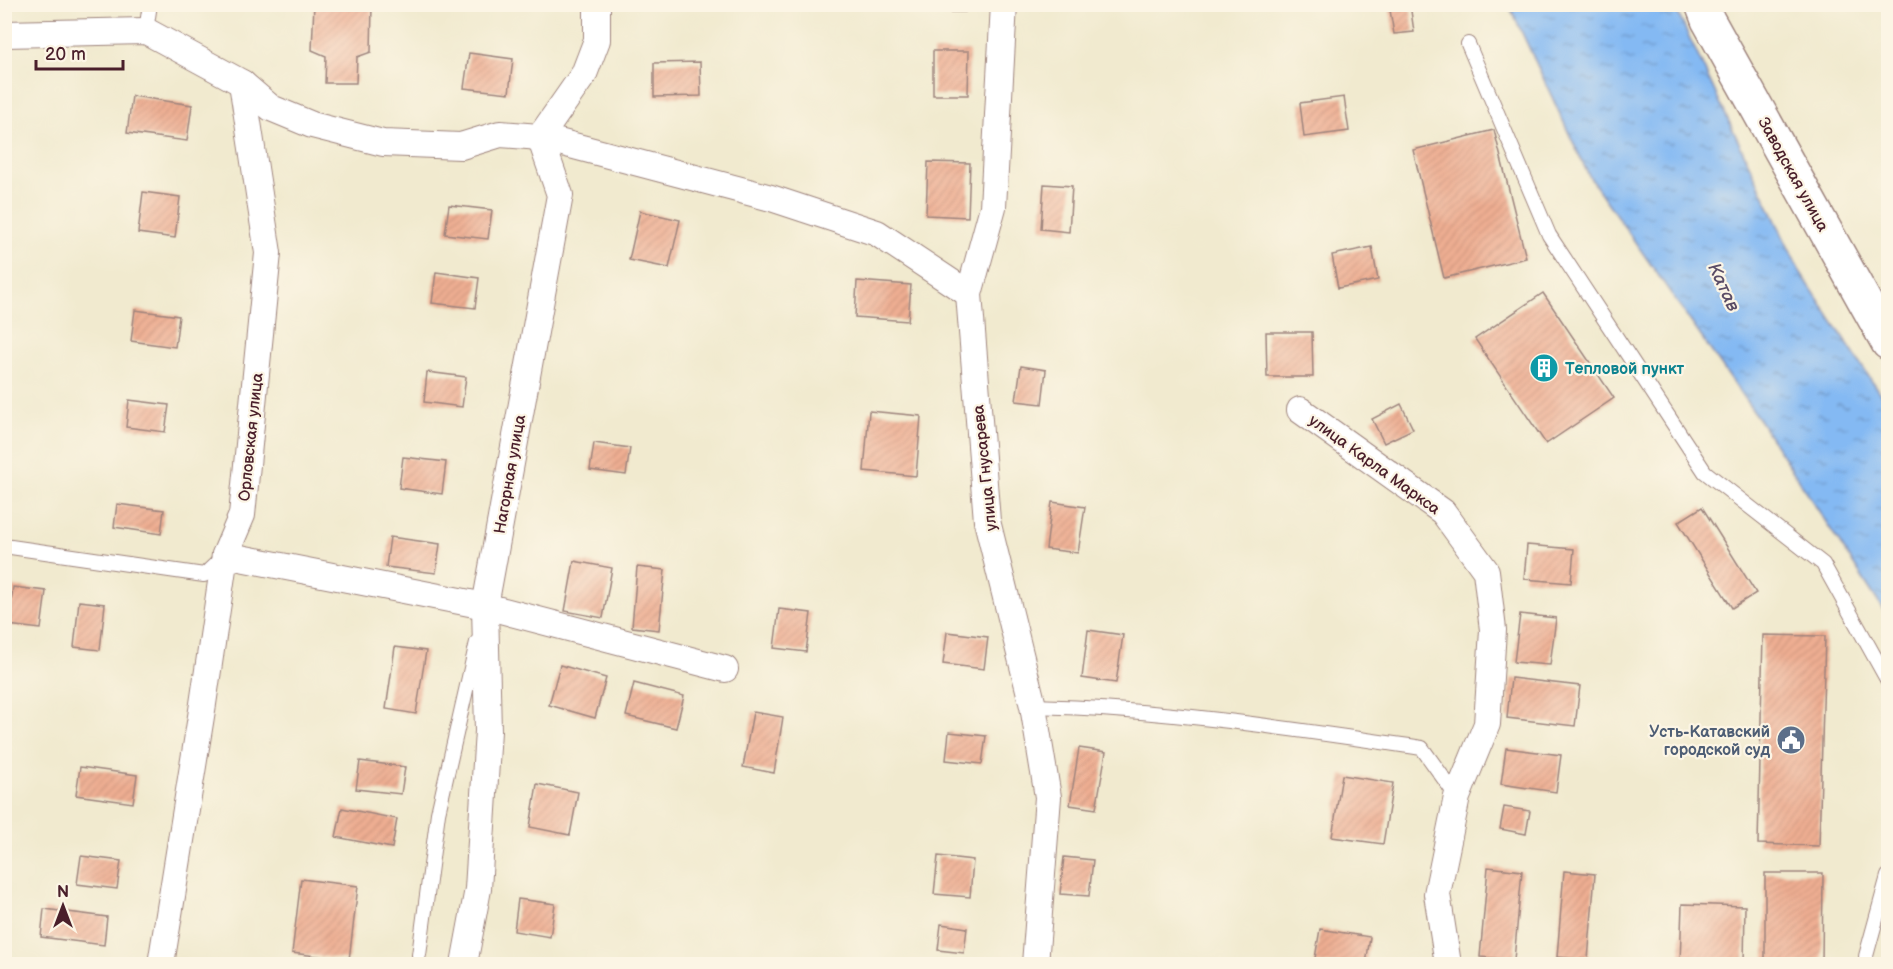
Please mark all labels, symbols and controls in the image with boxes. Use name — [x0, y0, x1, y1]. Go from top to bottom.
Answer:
scale bar — [36, 33, 123, 71]
text: 20 m — [45, 44, 86, 65]
street label: Заводская улица — [1753, 114, 1832, 236]
water label: Катав — [1703, 260, 1744, 315]
building icon: Тепловой пункт — [1528, 352, 1560, 384]
place label: Тепловой пункт — [1565, 360, 1685, 379]
street label: Орловская улица — [235, 371, 268, 502]
street label: улица Гнусарева — [969, 403, 1002, 532]
street label: улица Карла Маркса — [1305, 411, 1444, 520]
street label: Нагорная улица — [491, 413, 530, 535]
place label: Усть-Катавский городской суд — [1649, 723, 1770, 760]
public building icon: Усть-Катавский городской суд — [1775, 724, 1807, 756]
north arrow — [33, 876, 93, 936]
text: N — [57, 883, 69, 902]

